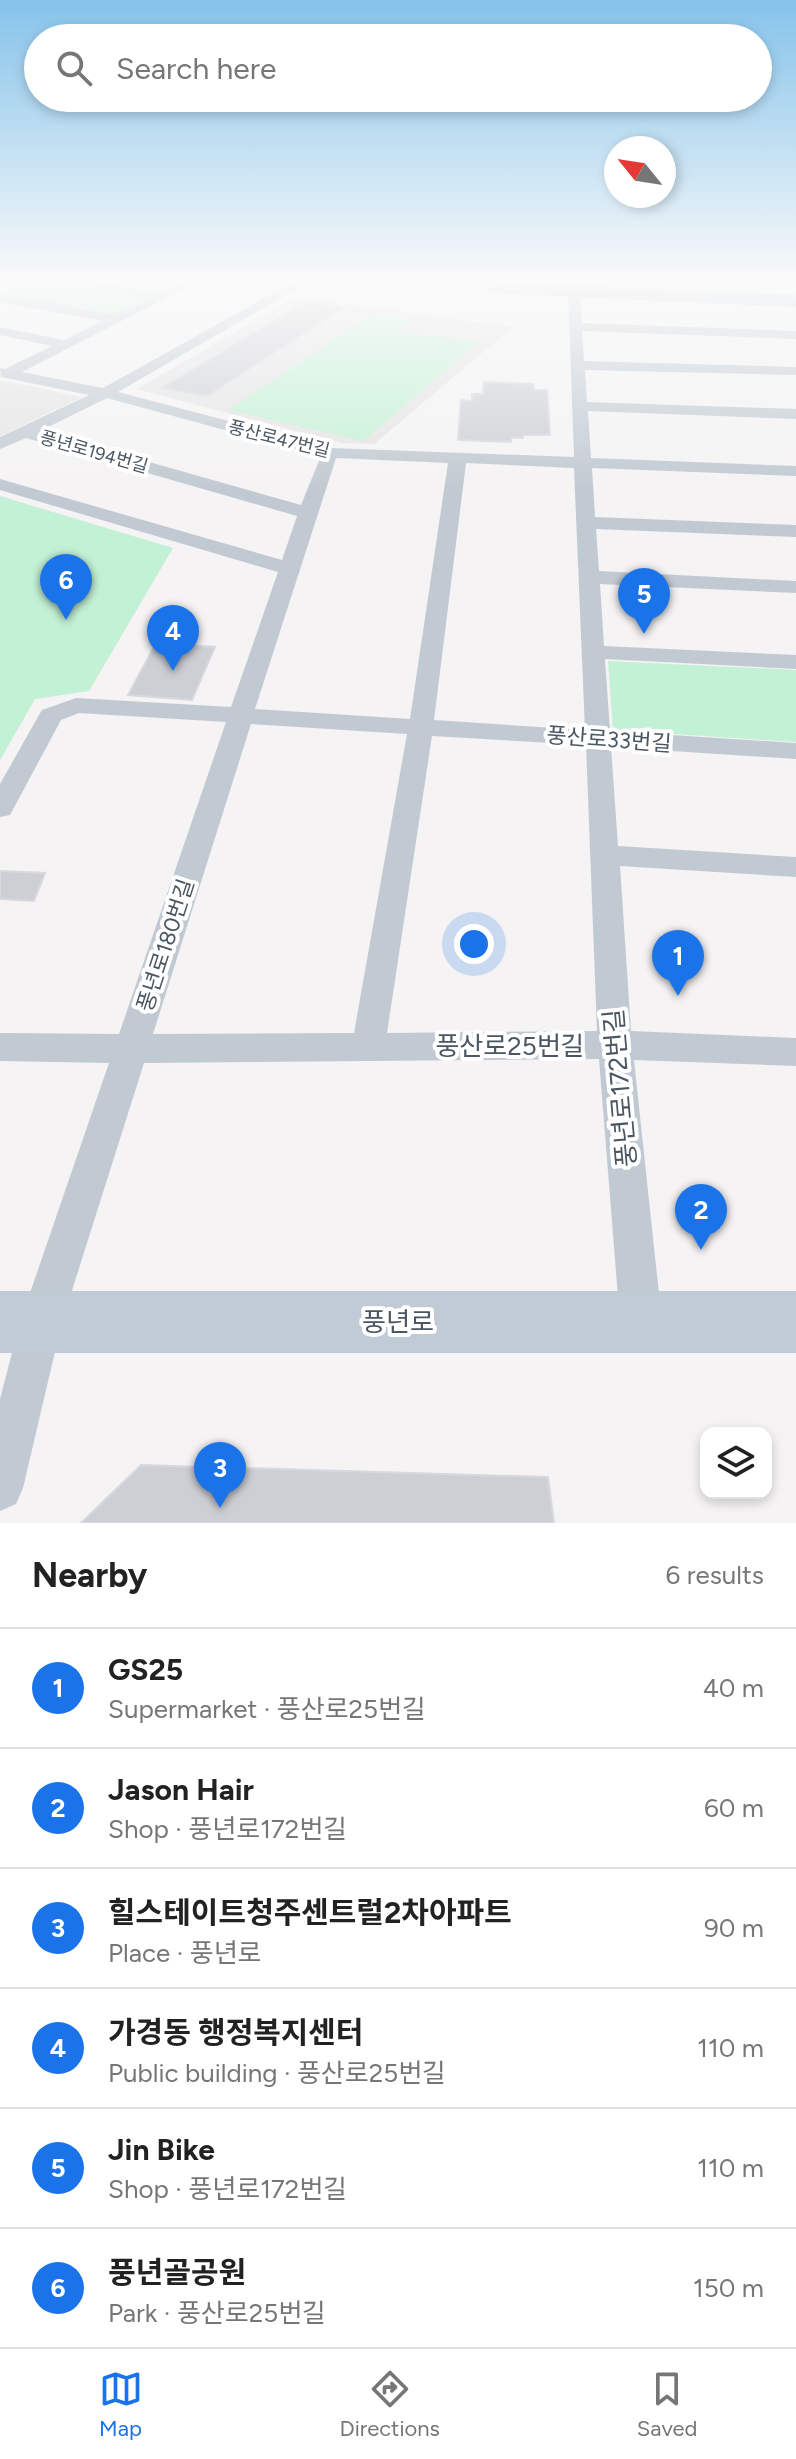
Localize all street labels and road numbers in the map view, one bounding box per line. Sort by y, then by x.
street label: 풍산로47번길 [226,416,332,462]
street label: 풍년로194번길 [37,426,151,478]
street label: 풍산로33번길 [546,722,672,757]
street label: 풍년로180번길 [131,875,200,1015]
street label: 풍년로172번길 [597,1007,643,1169]
street label: 풍산로25번길 [435,1030,585,1062]
street label: 풍년로 [362,1306,434,1338]

